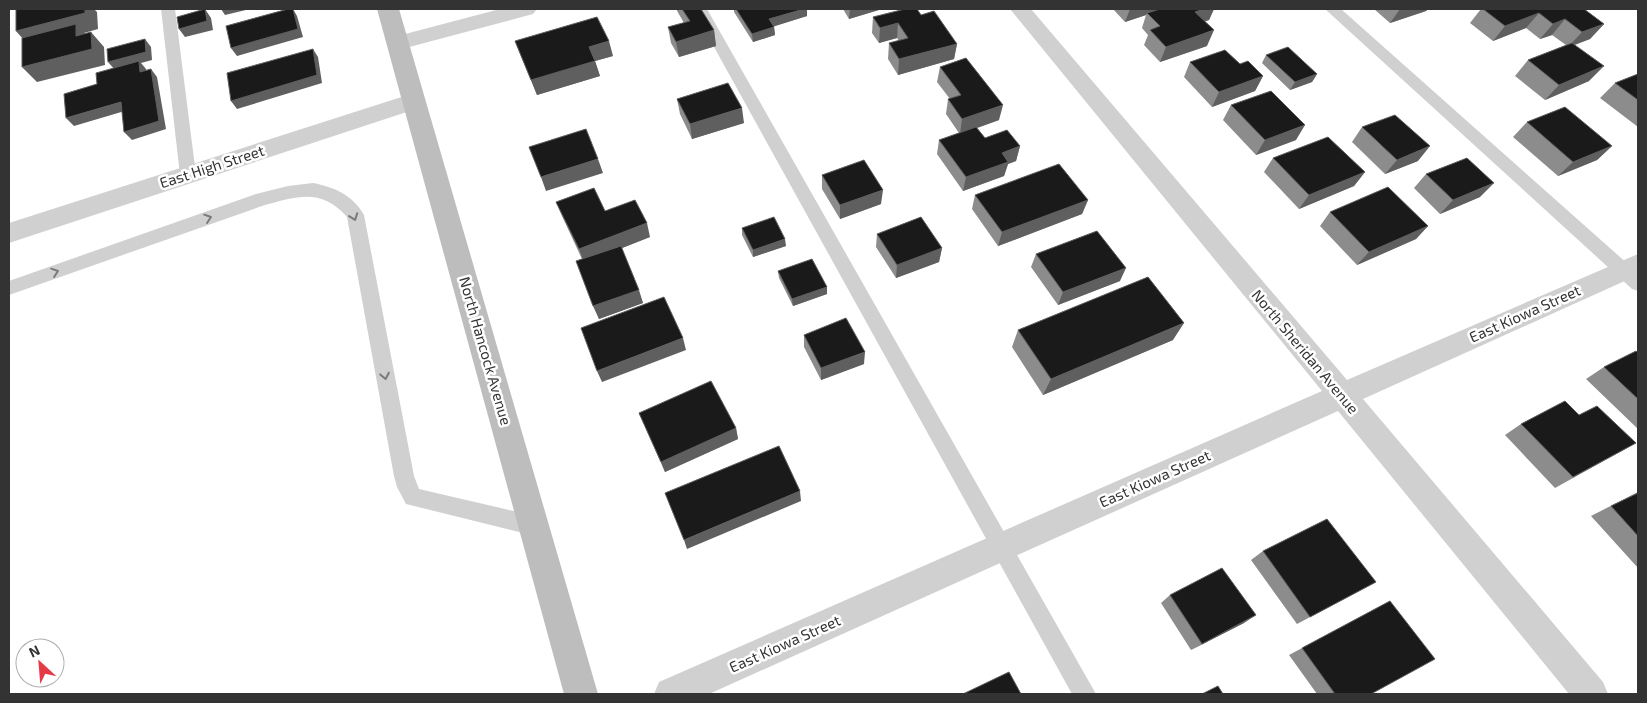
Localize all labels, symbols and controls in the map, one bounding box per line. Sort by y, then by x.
street label: East High Street [157,141,267,191]
one-way arrow [348,212,358,221]
one-way arrow [203,214,212,224]
one-way arrow [50,268,58,278]
street label: North Hancock Avenue [456,274,516,427]
street label: East Kiowa Street [1466,280,1583,346]
street label: North Sheridan Avenue [1249,286,1363,417]
one-way arrow [380,372,390,381]
street label: East Kiowa Street [1096,445,1213,511]
street label: East Kiowa Street [726,610,843,676]
north arrow [15,638,65,688]
text: N [26,641,42,661]

